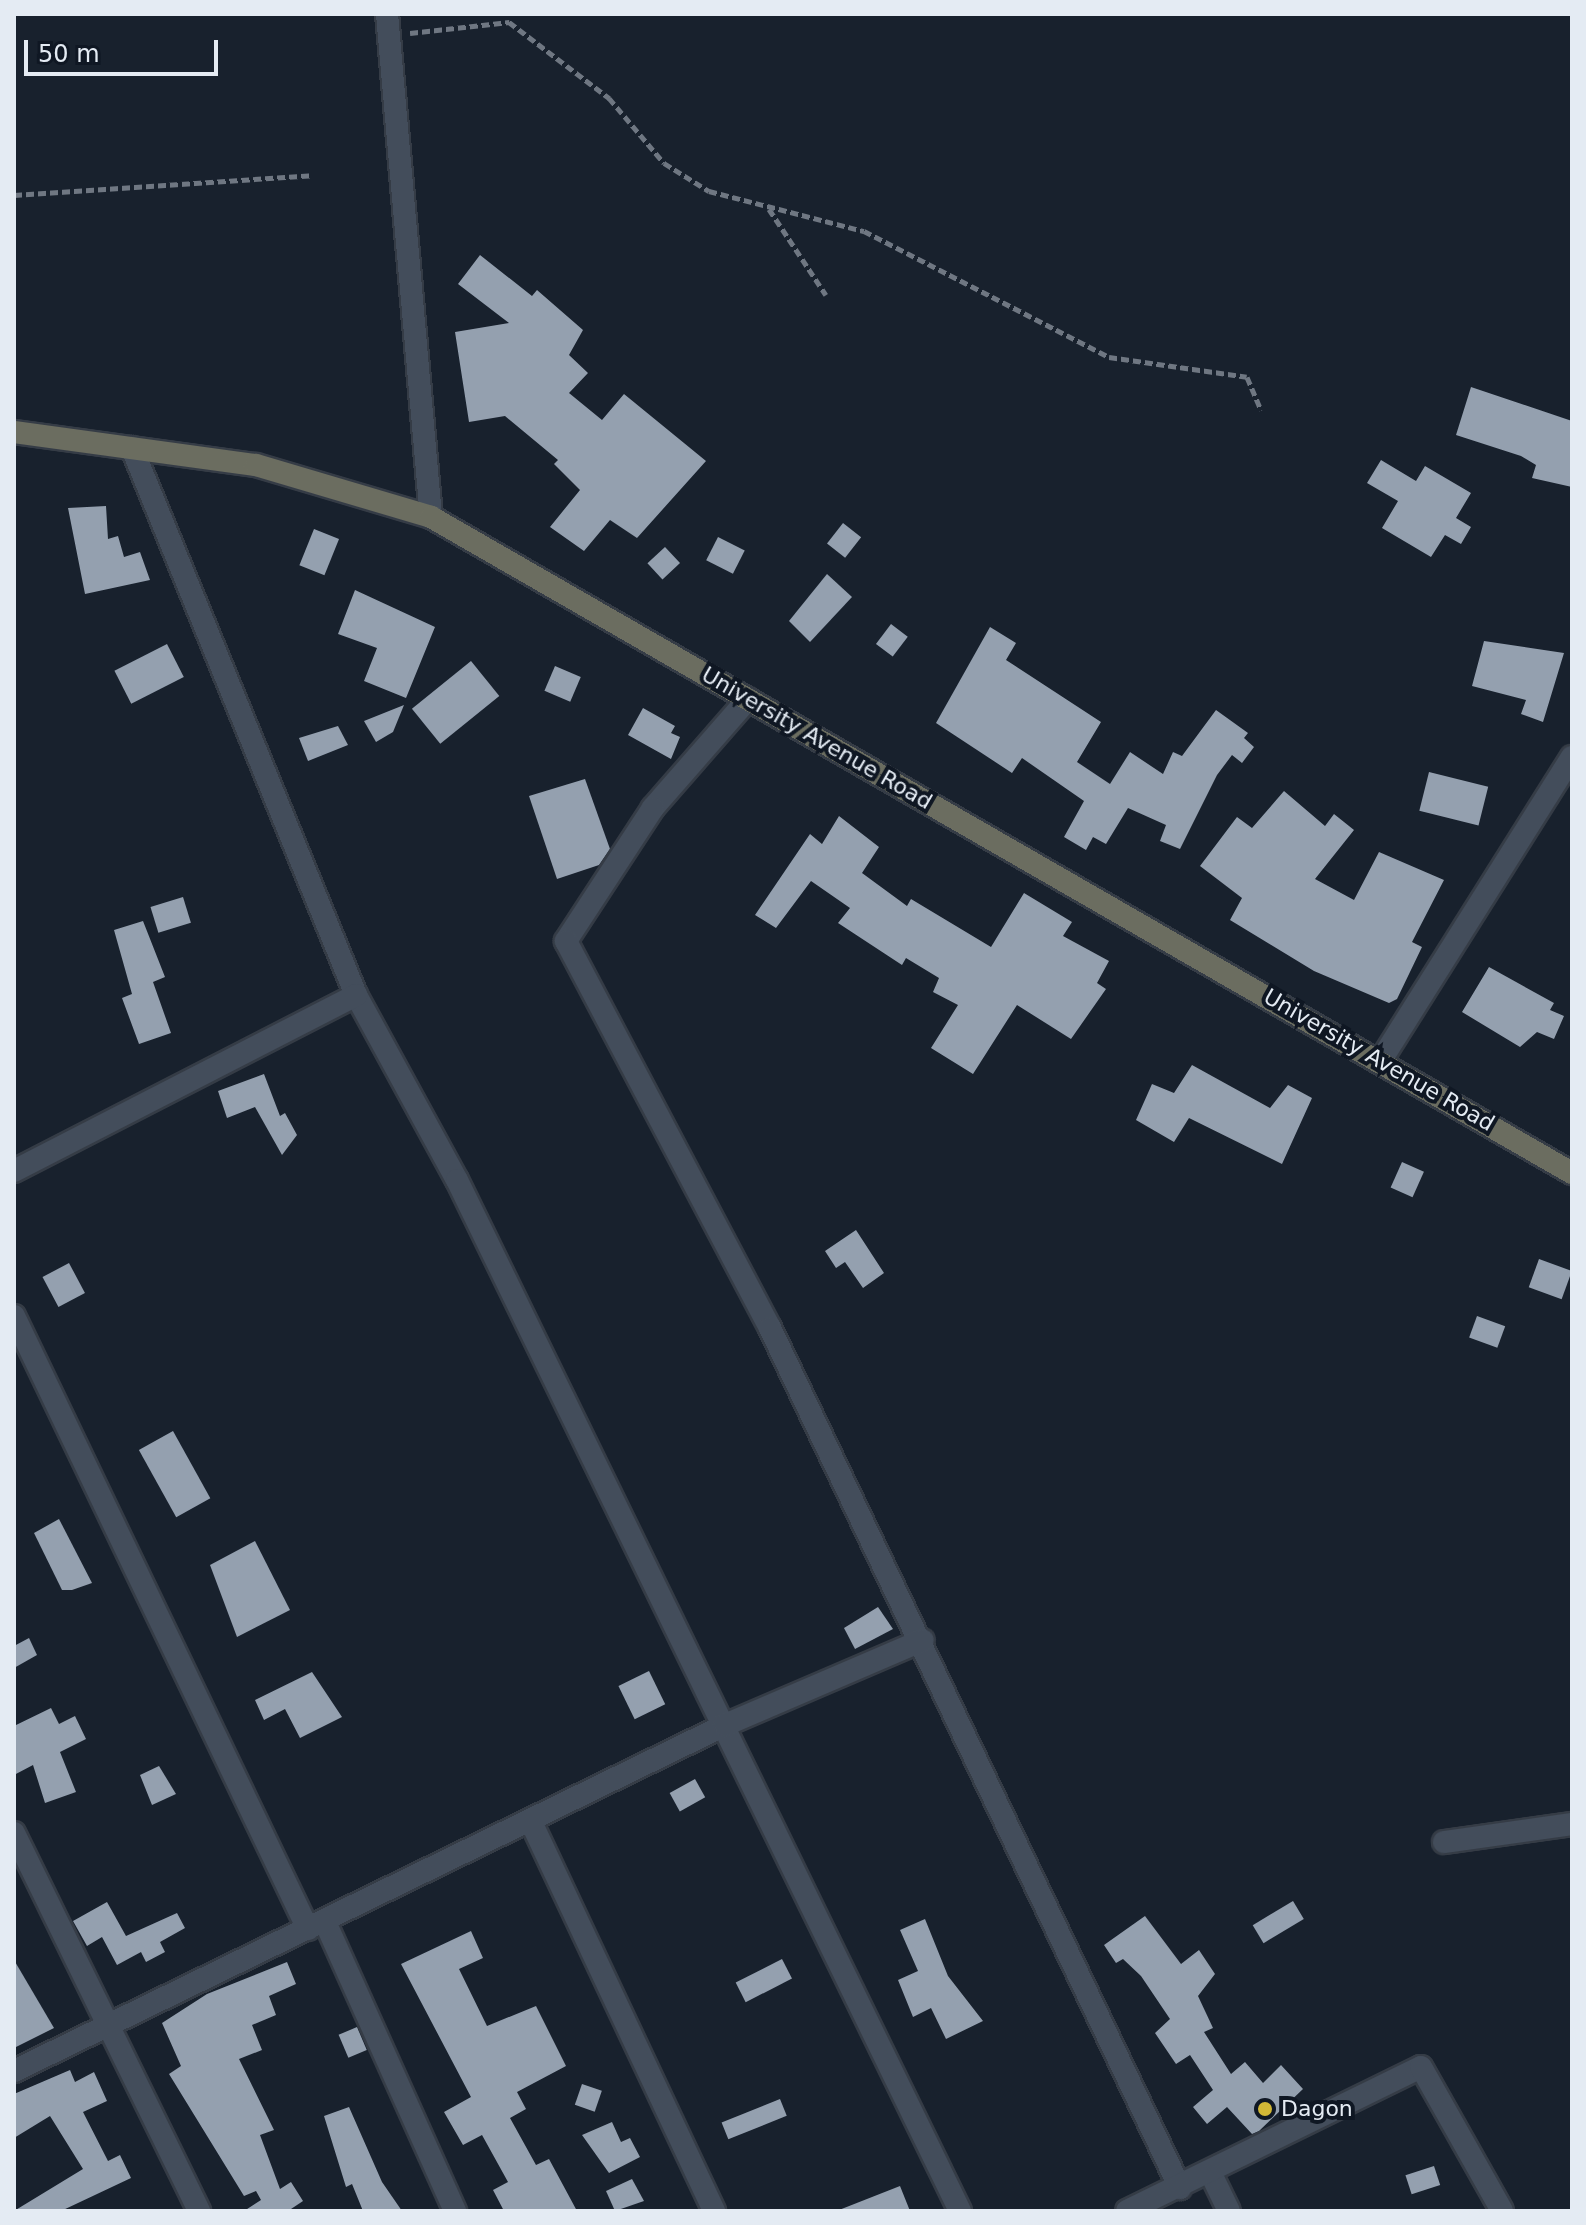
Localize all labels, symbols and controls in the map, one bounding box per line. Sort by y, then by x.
scale bar [28,24,222,74]
text: 50 m [38,40,100,68]
street label: University Avenue Road [697,661,937,815]
street label: University Avenue Road [1259,983,1499,1137]
place label: Dagon [1281,2096,1353,2122]
marker: Dagon [1256,2100,1274,2118]

